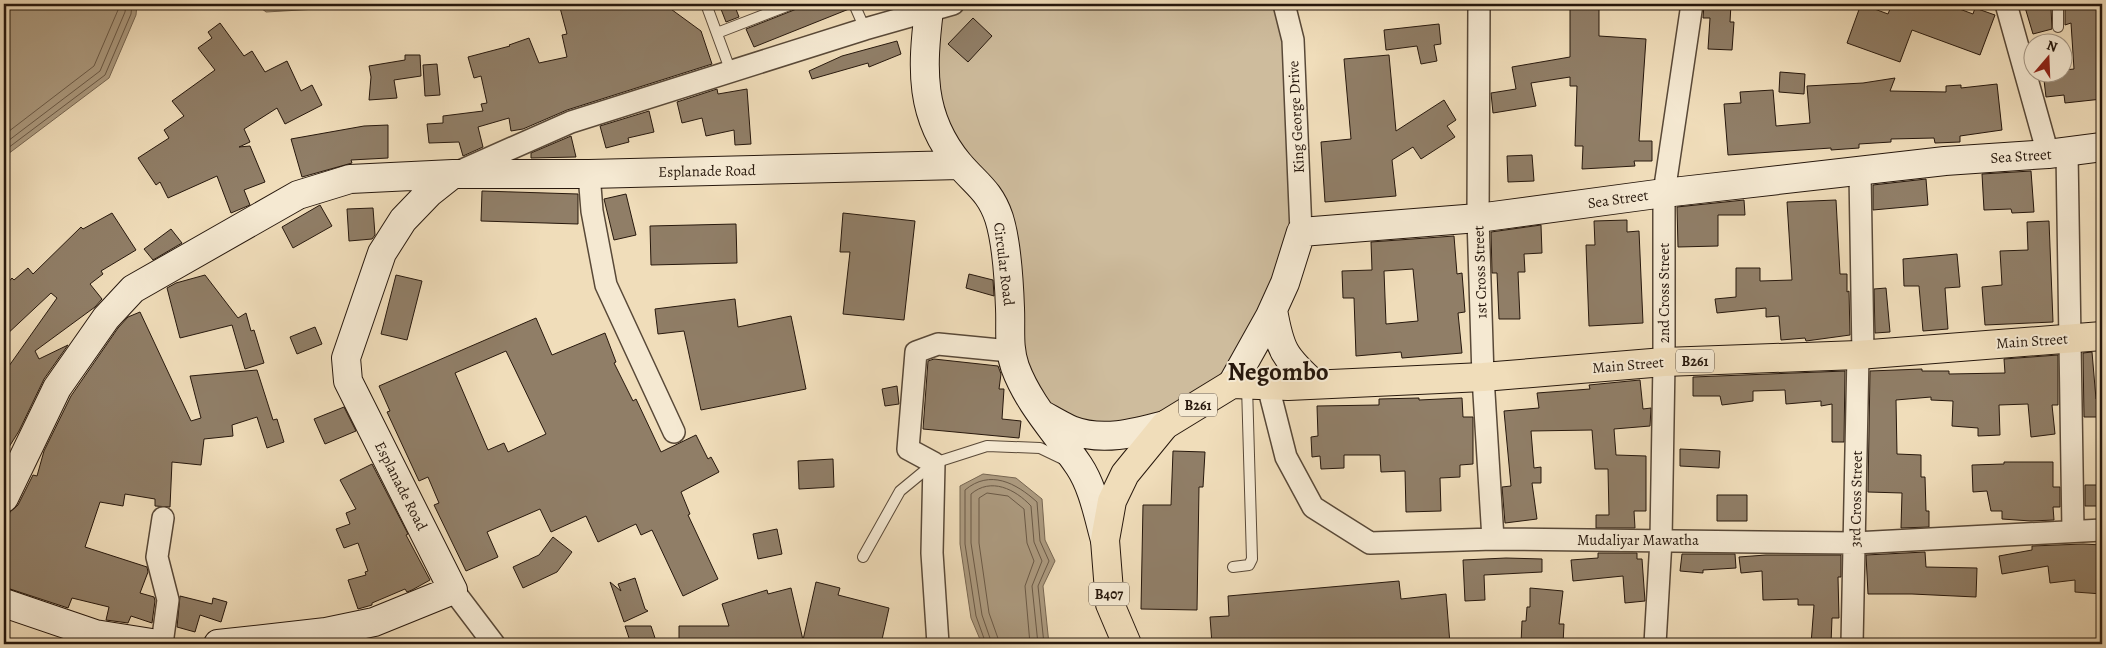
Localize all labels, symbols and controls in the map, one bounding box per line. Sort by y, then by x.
north arrow [2024,32,2074,82]
text: N [2044,36,2060,57]
street label: King George Drive [1283,60,1309,174]
street label: Sea Street [1990,144,2052,168]
street label: Esplanade Road [658,160,757,182]
street label: Sea Street [1586,185,1650,213]
street label: Circular Road [989,221,1019,308]
street label: 1st Cross Street [1468,225,1492,319]
street label: 2nd Cross Street [1654,243,1674,343]
street label: Main Street [1995,329,2069,353]
road number: B261 [1676,350,1714,372]
street label: Main Street [1591,352,1665,378]
district label: Negombo [1227,355,1329,389]
road number: B261 [1179,394,1217,416]
street label: Esplanade Road [370,438,433,535]
street label: 3rd Cross Street [1845,450,1867,548]
street label: Mudaliyar Mawatha [1577,530,1699,550]
road number: B407 [1089,582,1129,606]

